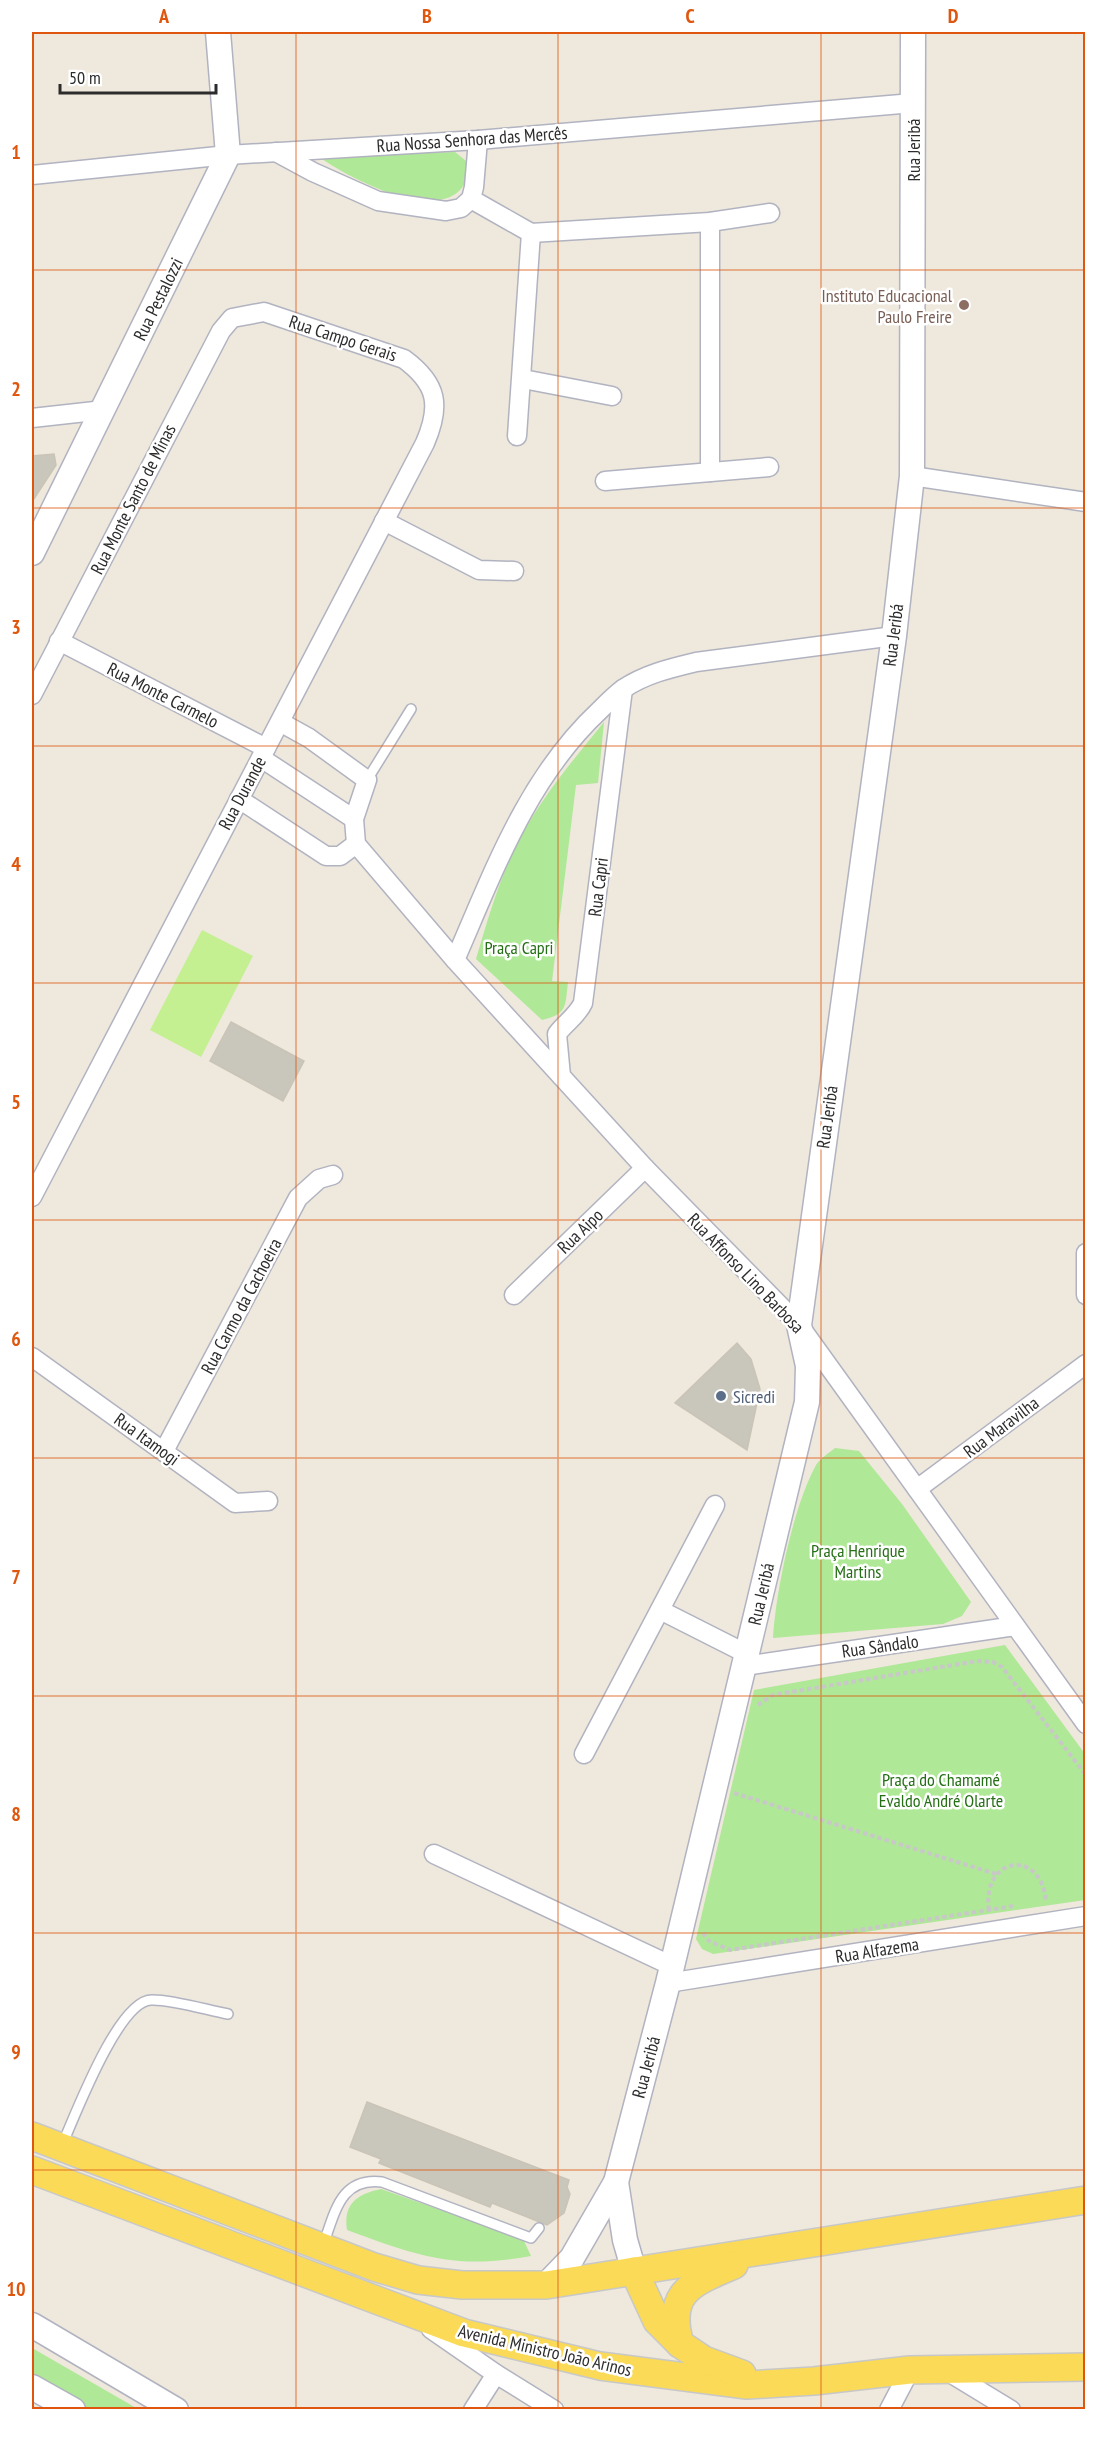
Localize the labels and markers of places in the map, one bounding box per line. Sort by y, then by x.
place label: Instituto Educacional Paulo Freire [821,284,953,328]
marker: Instituto Educacional Paulo Freire [957,298,971,312]
place label: Sicredi [733,1385,775,1408]
marker: Sicredi [714,1389,728,1403]

